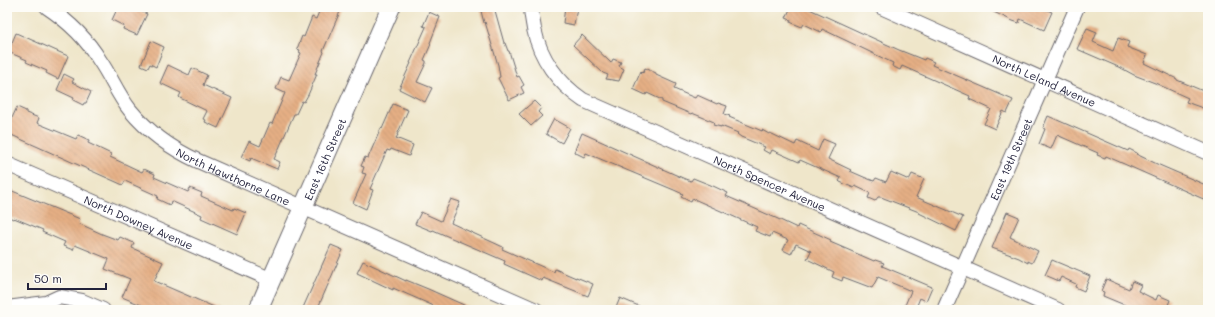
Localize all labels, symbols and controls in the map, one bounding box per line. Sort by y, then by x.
street label: North Leland Avenue [990,50,1099,110]
street label: East 16th Street [300,115,349,202]
street label: East 19th Street [986,115,1035,202]
street label: North Hawthorne Lane [174,144,293,208]
street label: North Spencer Avenue [712,151,829,214]
street label: North Downey Avenue [82,191,196,252]
scale bar [28,265,106,291]
text: 50 m [34,270,62,286]

